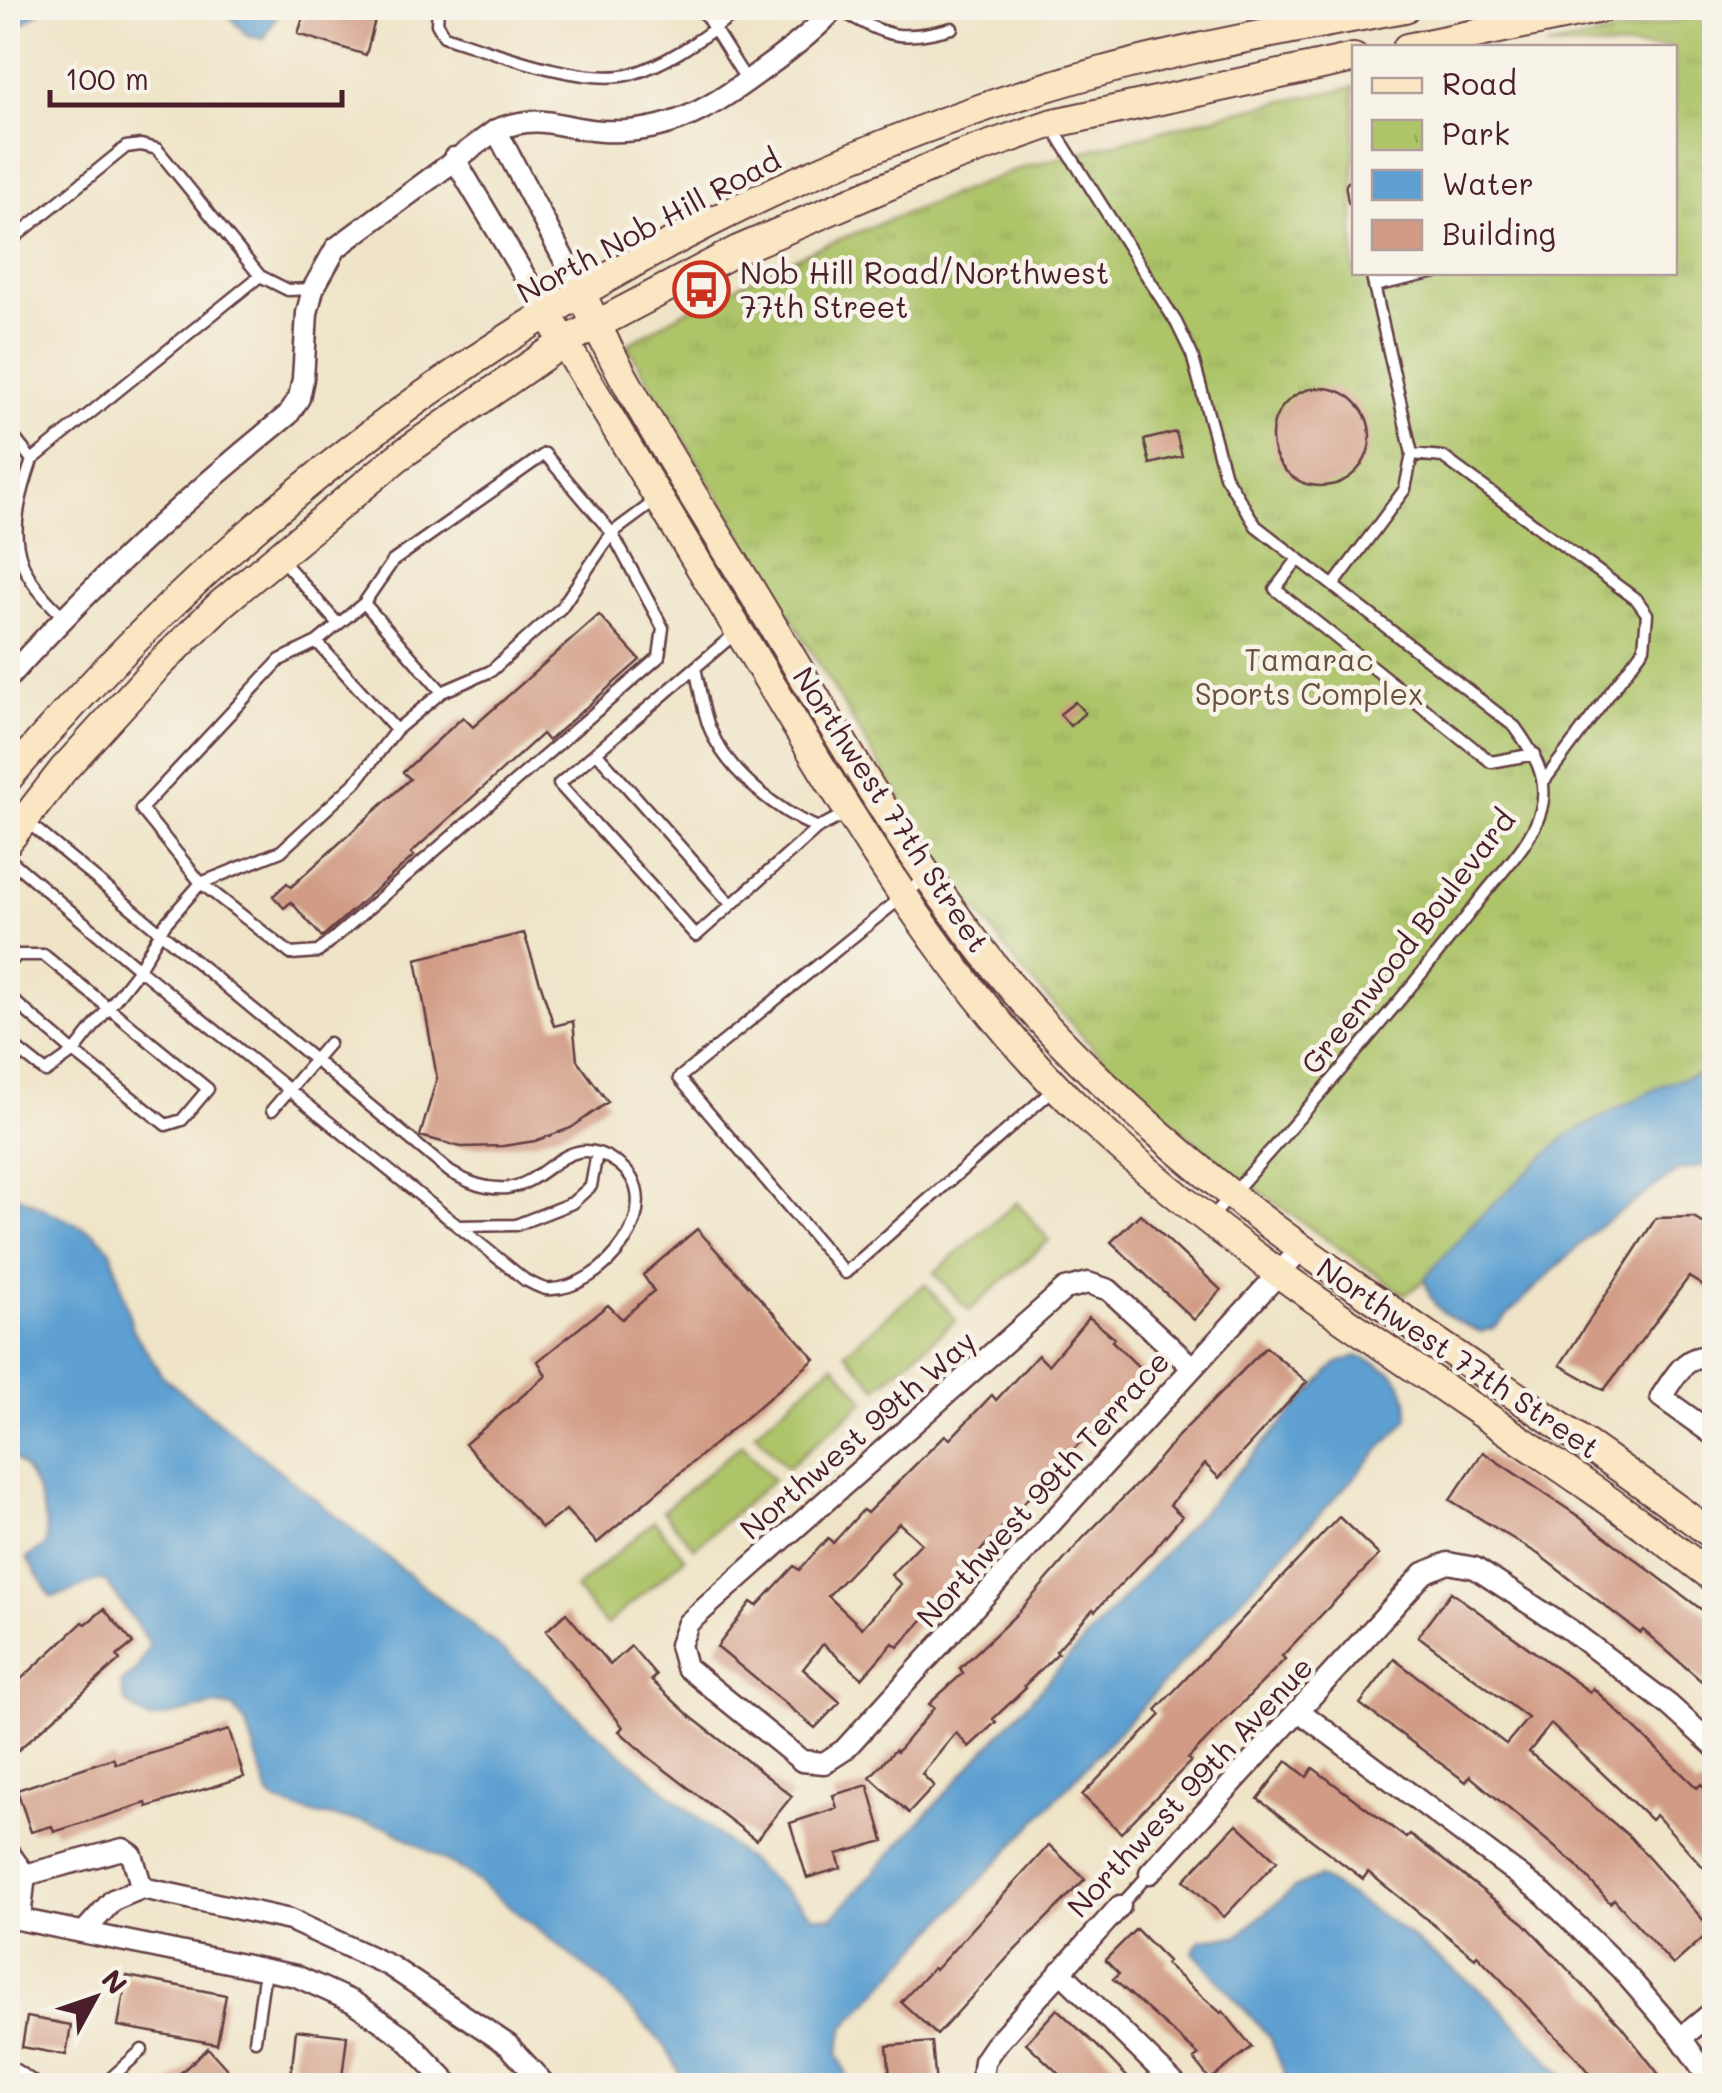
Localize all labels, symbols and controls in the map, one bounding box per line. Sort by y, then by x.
scale bar [50,45,342,107]
legend [1352,45,1677,275]
text: 100 m [65,58,149,98]
text: Road [1442,63,1517,103]
text: Park [1442,113,1510,153]
street label: North Nob Hill Road [509,138,787,312]
text: Water [1442,163,1534,203]
text: Building [1442,213,1556,253]
place label: Nob Hill Road/Northwest 77th Street [740,252,1109,326]
bus stop icon: Nob Hill Road/Northwest 77th Street [671,259,731,319]
park label: Tamarac Sports Complex [1195,639,1423,713]
street label: Northwest 77th Street [785,659,999,959]
street label: Greenwood Boulevard [1291,800,1523,1082]
street label: Northwest 77th Street [1310,1247,1608,1467]
street label: Northwest 99th Way [731,1320,983,1548]
street label: Northwest 99th Terrace [907,1341,1177,1635]
street label: Northwest 99th Avenue [1057,1647,1321,1925]
north arrow [45,1948,145,2048]
text: N [94,1962,136,2001]

